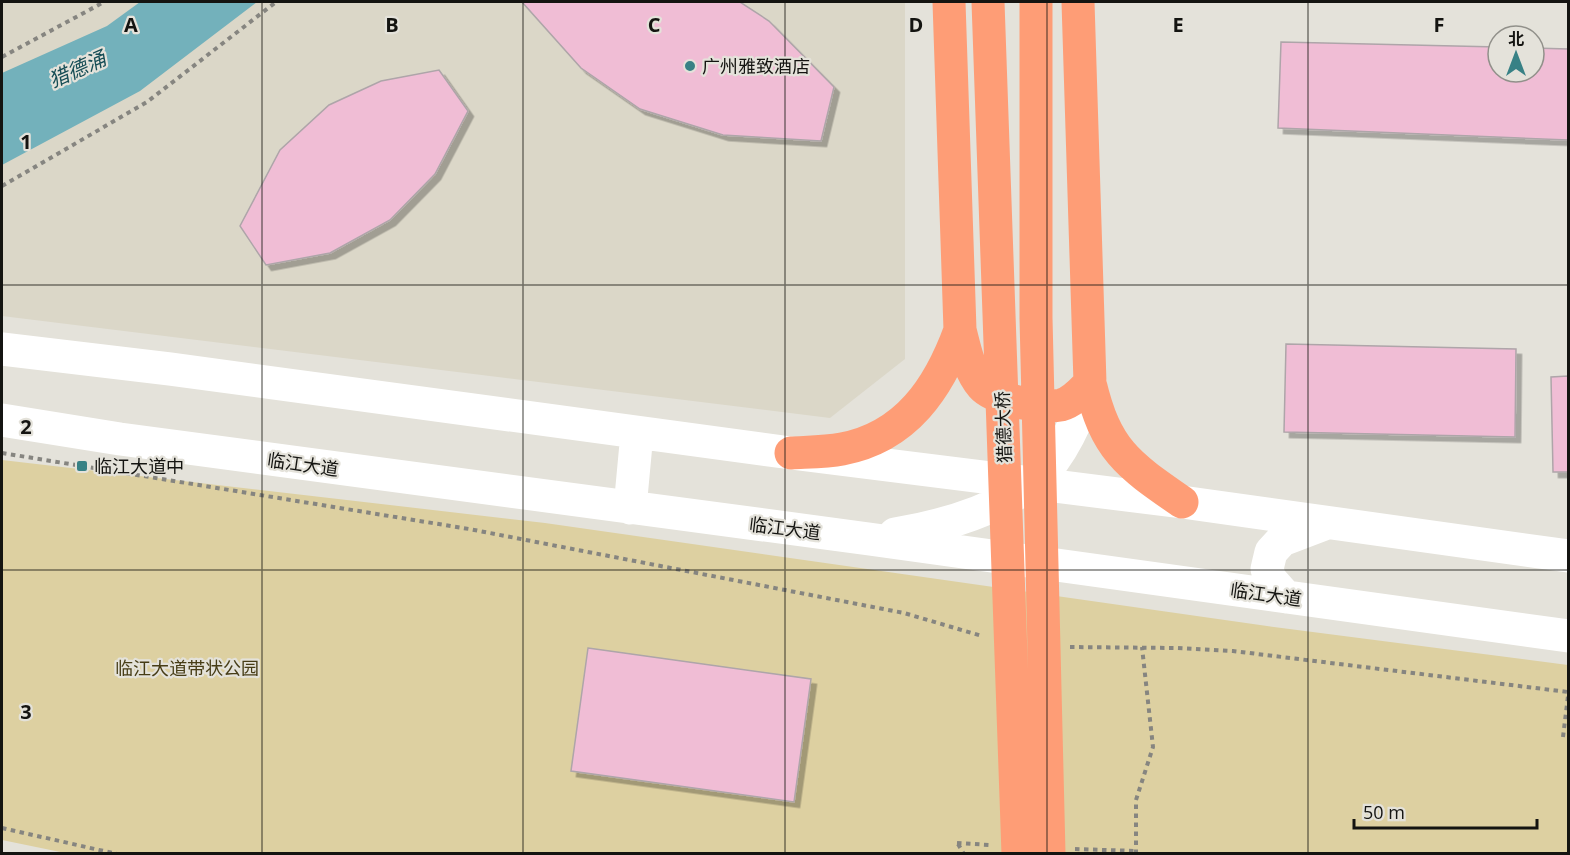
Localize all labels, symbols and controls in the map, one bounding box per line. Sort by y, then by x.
text: A [124,11,138,38]
text: B [385,11,399,38]
text: C [648,11,661,38]
text: D [909,11,923,38]
text: E [1172,11,1184,38]
text: F [1434,11,1444,38]
north arrow [1486,24,1546,84]
text: 北 [1508,28,1524,50]
water label: 猎德涌 [44,44,112,94]
place label: 广州雅致酒店 [702,54,810,78]
marker: 广州雅致酒店 [683,59,697,73]
text: 1 [20,128,32,155]
street label: 猎德大桥 [990,391,1016,463]
text: 2 [20,413,32,440]
street label: 临江大道 [266,447,340,481]
place label: 临江大道中 [94,454,184,478]
marker: 临江大道中 [75,459,89,473]
street label: 临江大道 [748,512,822,544]
street label: 临江大道 [1229,577,1303,611]
park label: 临江大道带状公园 [115,656,259,680]
text: 3 [20,698,32,725]
scale bar [1354,792,1537,830]
text: 50 m [1363,800,1405,824]

